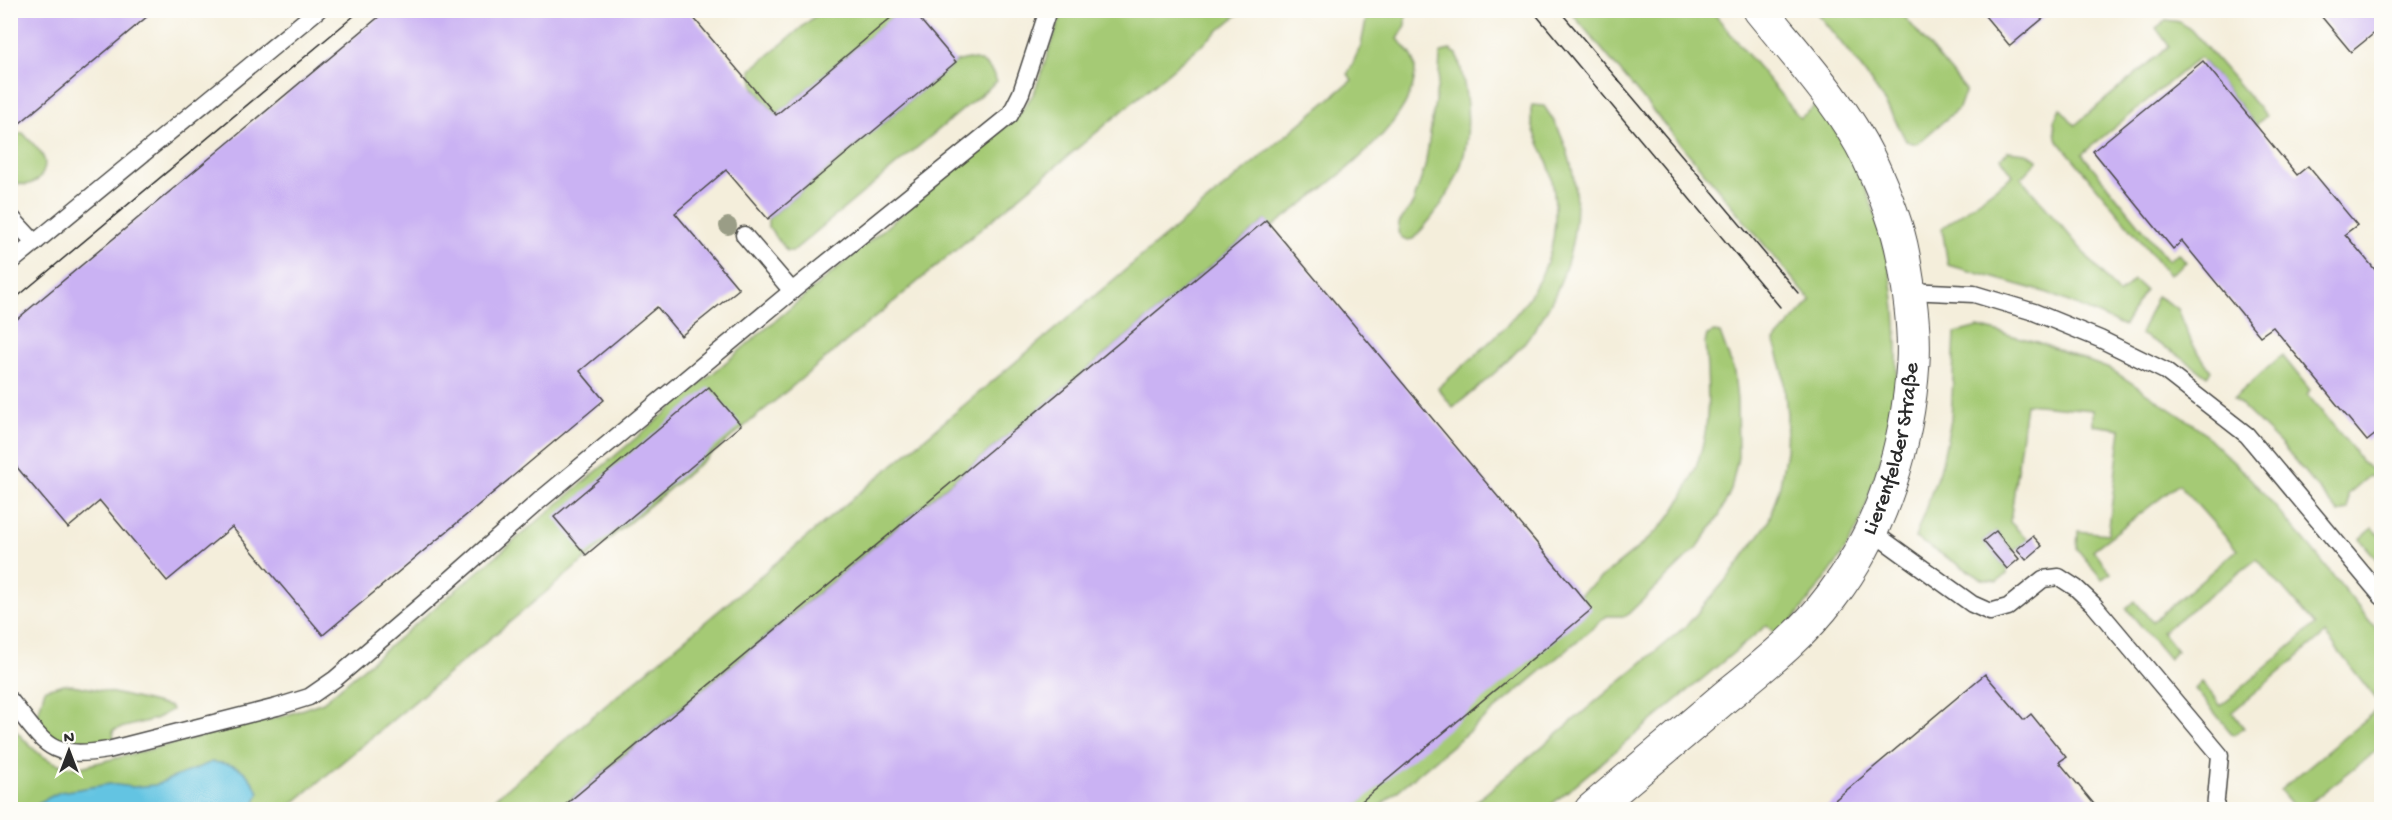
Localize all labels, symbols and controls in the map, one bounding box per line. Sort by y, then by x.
street label: Lierenfelder Straße [1858,361,1926,540]
north arrow [39,721,99,781]
text: N [64,730,75,749]

